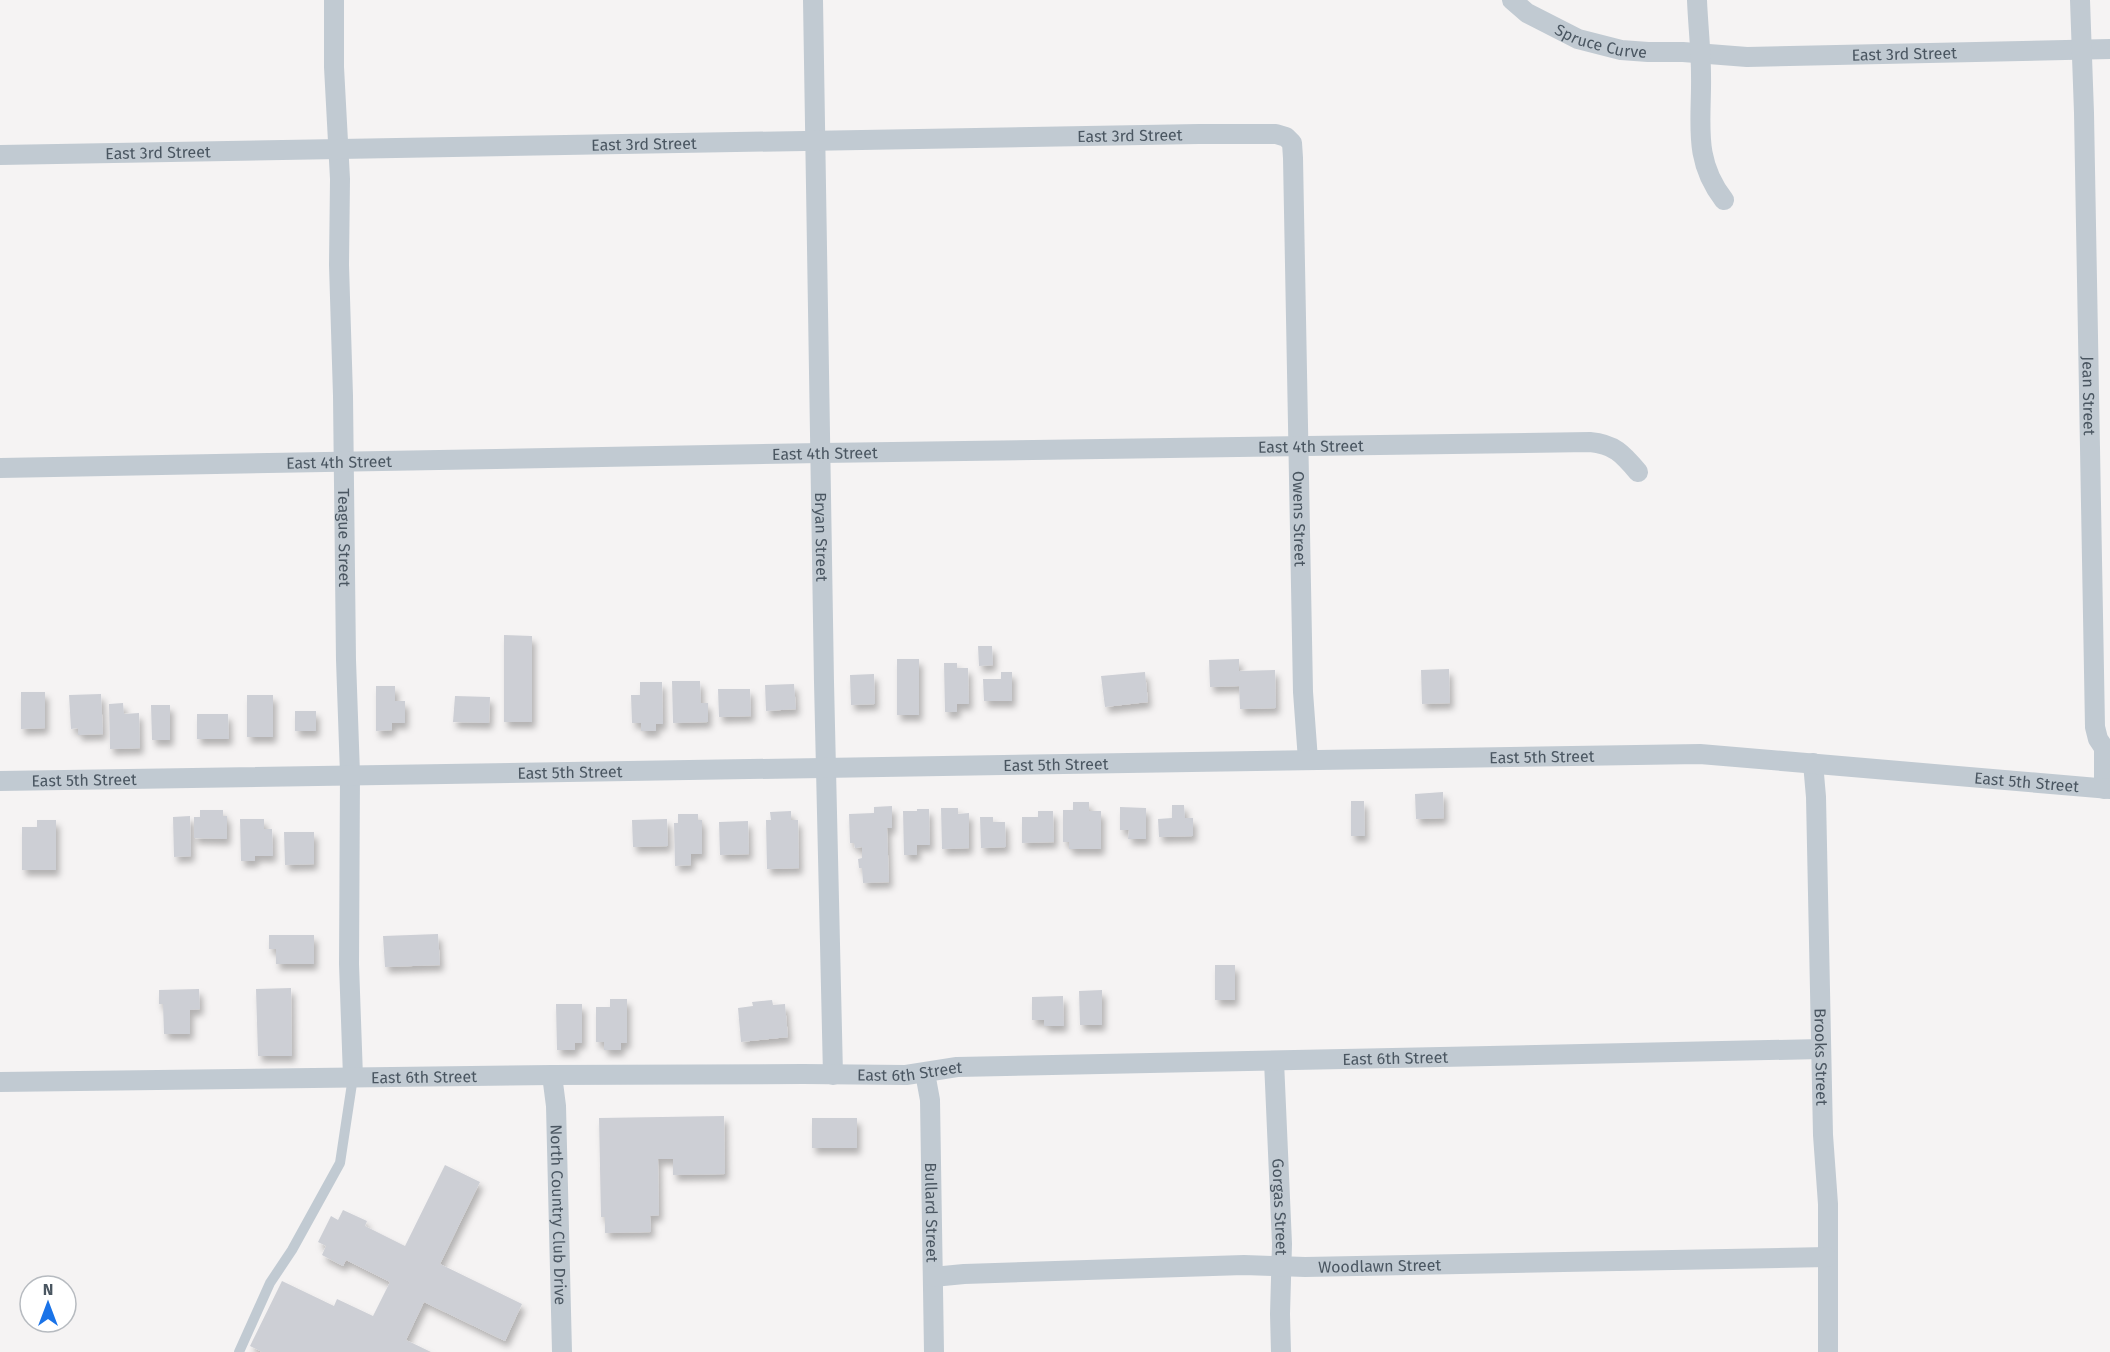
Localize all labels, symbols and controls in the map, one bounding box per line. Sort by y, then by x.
street label: Spruce Curve [1552,20,1648,62]
street label: East 3rd Street [1851,43,1957,65]
street label: East 3rd Street [1077,125,1183,146]
street label: East 3rd Street [591,134,697,155]
street label: East 3rd Street [105,142,211,163]
street label: Jean Street [2078,356,2099,436]
street label: East 4th Street [1258,436,1364,457]
street label: East 4th Street [772,443,878,464]
street label: East 4th Street [286,452,392,473]
street label: Owens Street [1289,471,1310,567]
street label: Teague Street [334,488,354,587]
street label: Bryan Street [811,492,831,582]
street label: East 5th Street [1489,747,1595,767]
street label: East 5th Street [1003,754,1109,775]
street label: East 5th Street [517,762,623,783]
street label: East 5th Street [1973,768,2080,796]
street label: East 5th Street [31,770,137,791]
street label: Brooks Street [1810,1008,1831,1106]
street label: East 6th Street [1342,1048,1449,1069]
street label: East 6th Street [857,1058,963,1085]
street label: East 6th Street [371,1067,477,1087]
street label: North Country Club Drive [546,1124,570,1305]
street label: Gorgas Street [1268,1158,1291,1256]
street label: Bullard Street [921,1162,942,1263]
street label: Woodlawn Street [1318,1255,1442,1277]
north arrow [18,1274,78,1334]
text: N [43,1280,53,1299]

